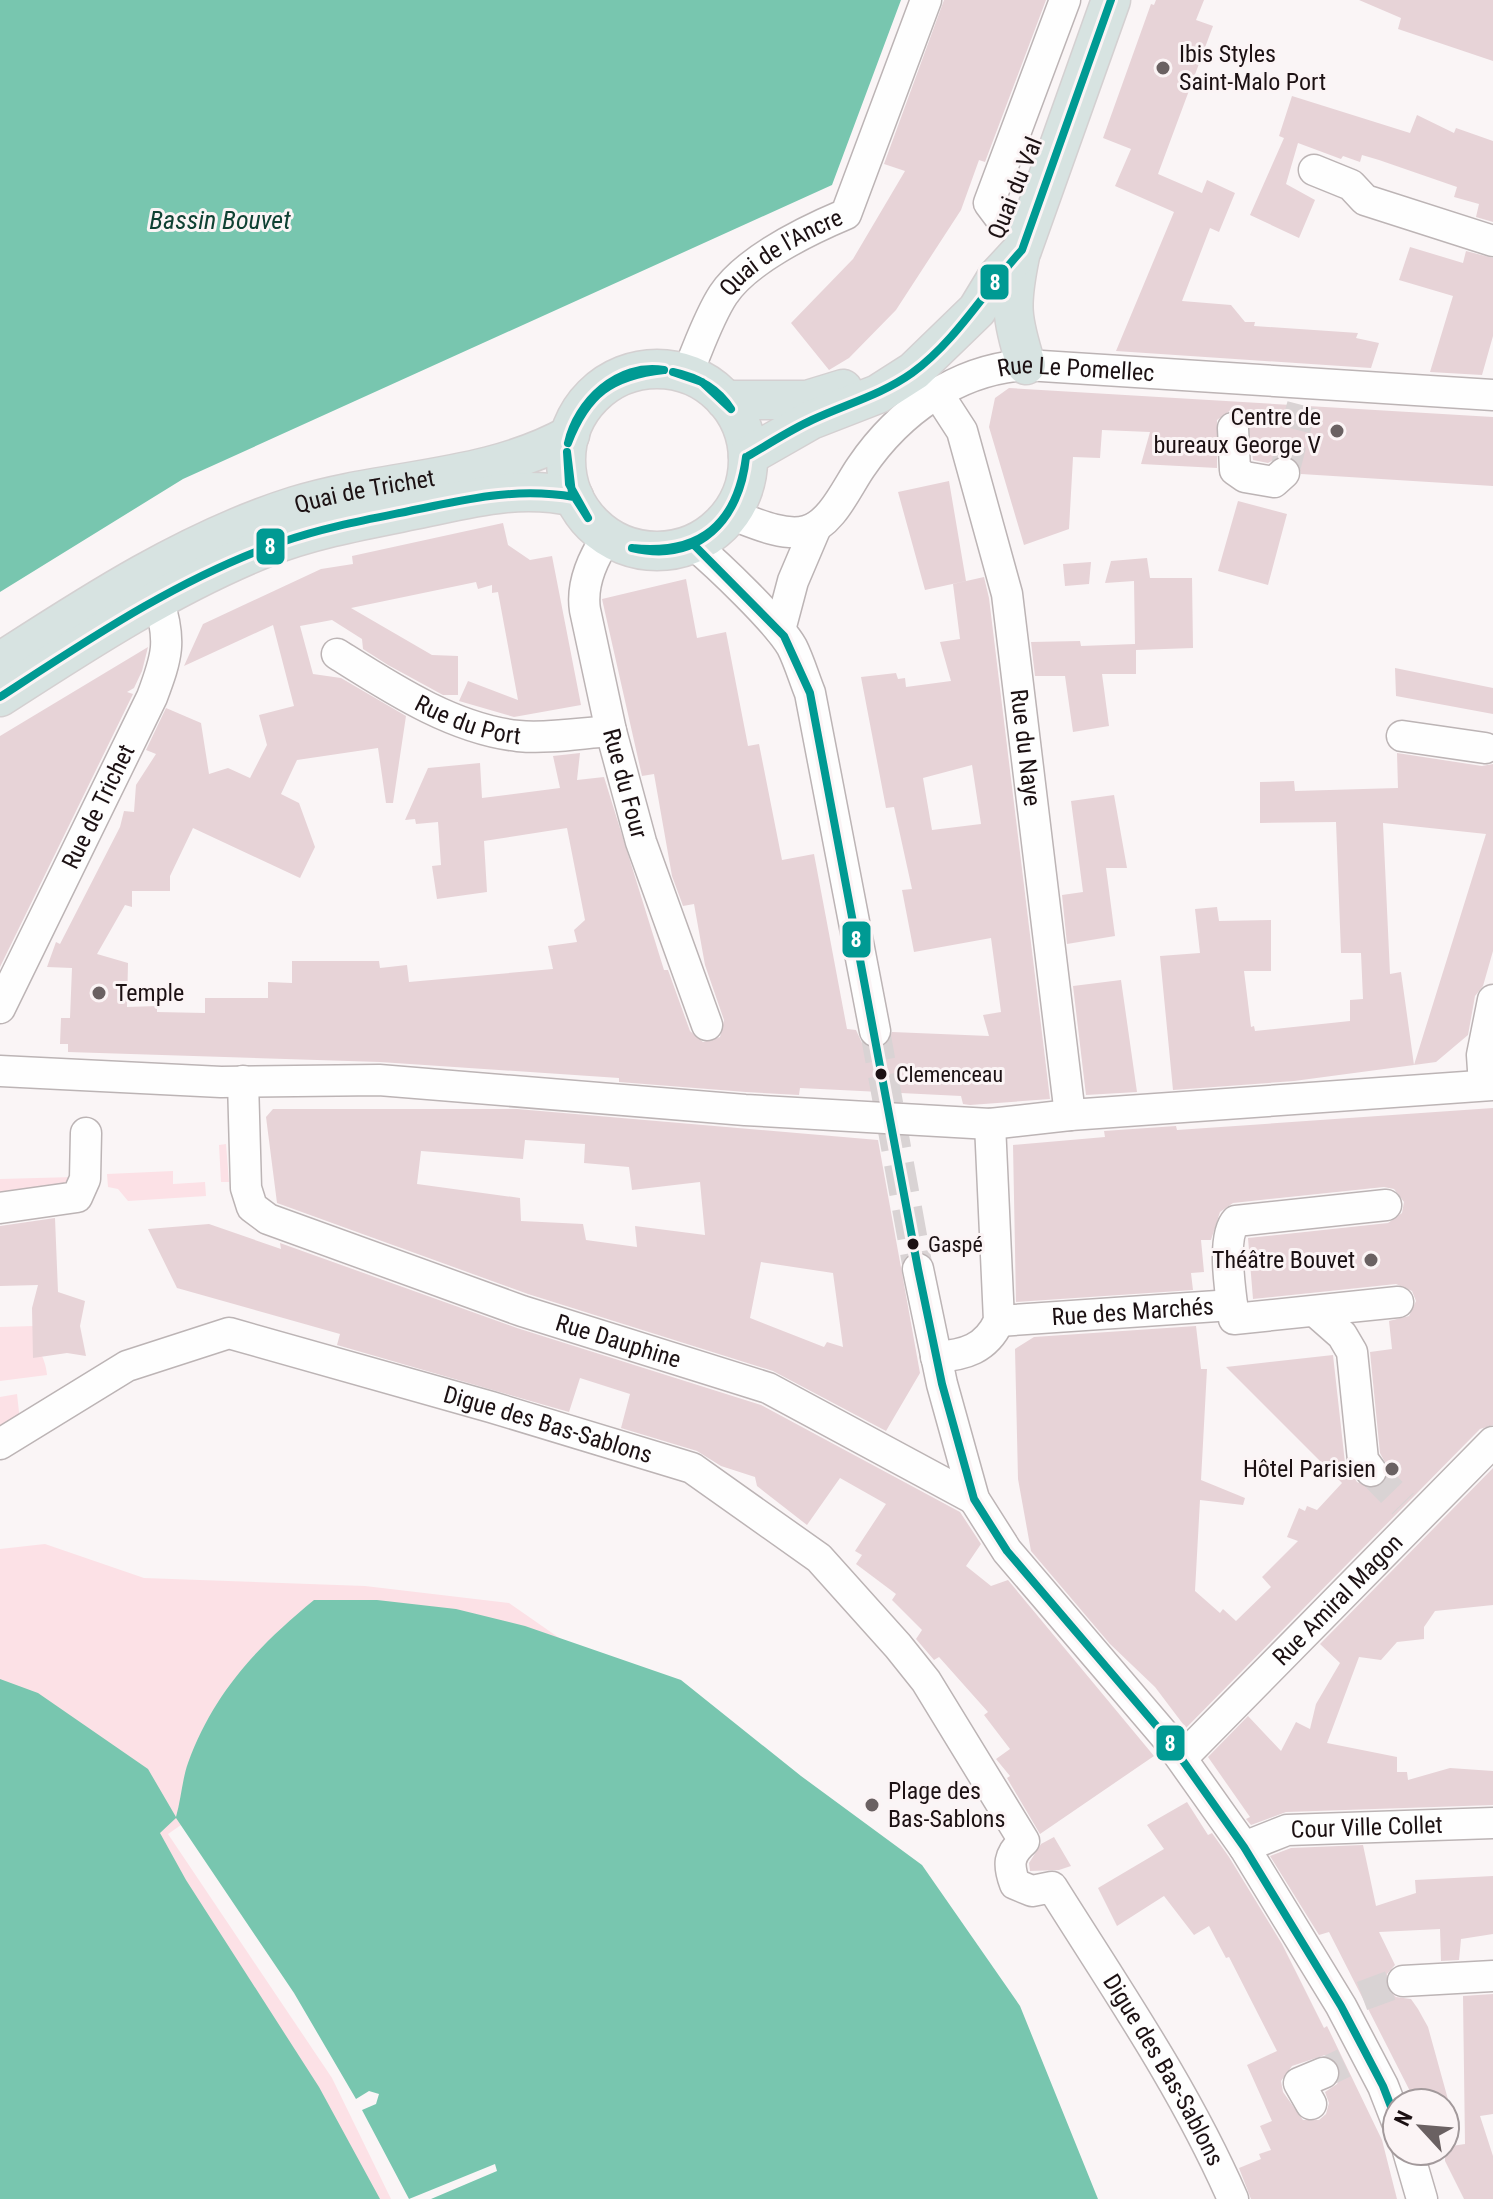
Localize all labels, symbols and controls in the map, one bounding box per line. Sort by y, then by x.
place label: Ibis Styles Saint-Malo Port [1179,40,1326,96]
marker: Ibis Styles Saint-Malo Port [1154,59,1172,77]
street label: Quai du Val [982,133,1048,243]
street label: Quai de l'Ancre [714,203,847,302]
water label: Bassin Bouvet [149,205,291,235]
line badge: 8 [979,263,1010,301]
text: 8 [989,270,1001,295]
street label: Rue Le Pomellec [995,351,1155,387]
place label: Centre de bureaux George V [1153,403,1321,459]
marker: Centre de bureaux George V [1328,422,1346,440]
street label: Quai de Trichet [291,464,437,519]
line badge: 8 [255,527,286,566]
text: 8 [264,534,276,559]
street label: Rue du Naye [1005,688,1047,808]
street label: Rue du Port [410,689,522,750]
street label: Rue du Four [597,725,653,841]
street label: Rue de Trichet [56,740,141,873]
line badge: 8 [841,920,872,959]
text: 8 [850,927,862,952]
place label: Temple [115,979,184,1007]
marker: Temple [90,984,108,1002]
place label: Clemenceau [896,1062,1003,1087]
marker: Clemenceau [873,1066,889,1082]
place label: Gaspé [928,1232,983,1257]
marker: Gaspé [905,1236,921,1252]
place label: Théâtre Bouvet [1212,1246,1355,1274]
marker: Théâtre Bouvet [1362,1251,1380,1269]
street label: Rue des Marchés [1051,1292,1215,1331]
street label: Rue Dauphine [552,1308,684,1374]
street label: Digue des Bas-Sablons [440,1380,656,1469]
place label: Hôtel Parisien [1243,1455,1376,1483]
marker: Hôtel Parisien [1383,1460,1401,1478]
street label: Rue Amiral Magon [1267,1528,1408,1671]
line badge: 8 [1155,1724,1186,1762]
text: 8 [1164,1731,1176,1756]
place label: Plage des Bas-Sablons [888,1777,1005,1833]
marker: Plage des Bas-Sablons [863,1796,881,1814]
street label: Cour Ville Collet [1290,1811,1443,1844]
street label: Digue des Bas-Sablons [1097,1969,1229,2170]
north arrow [1381,2087,1461,2167]
text: N [1389,2107,1418,2130]

